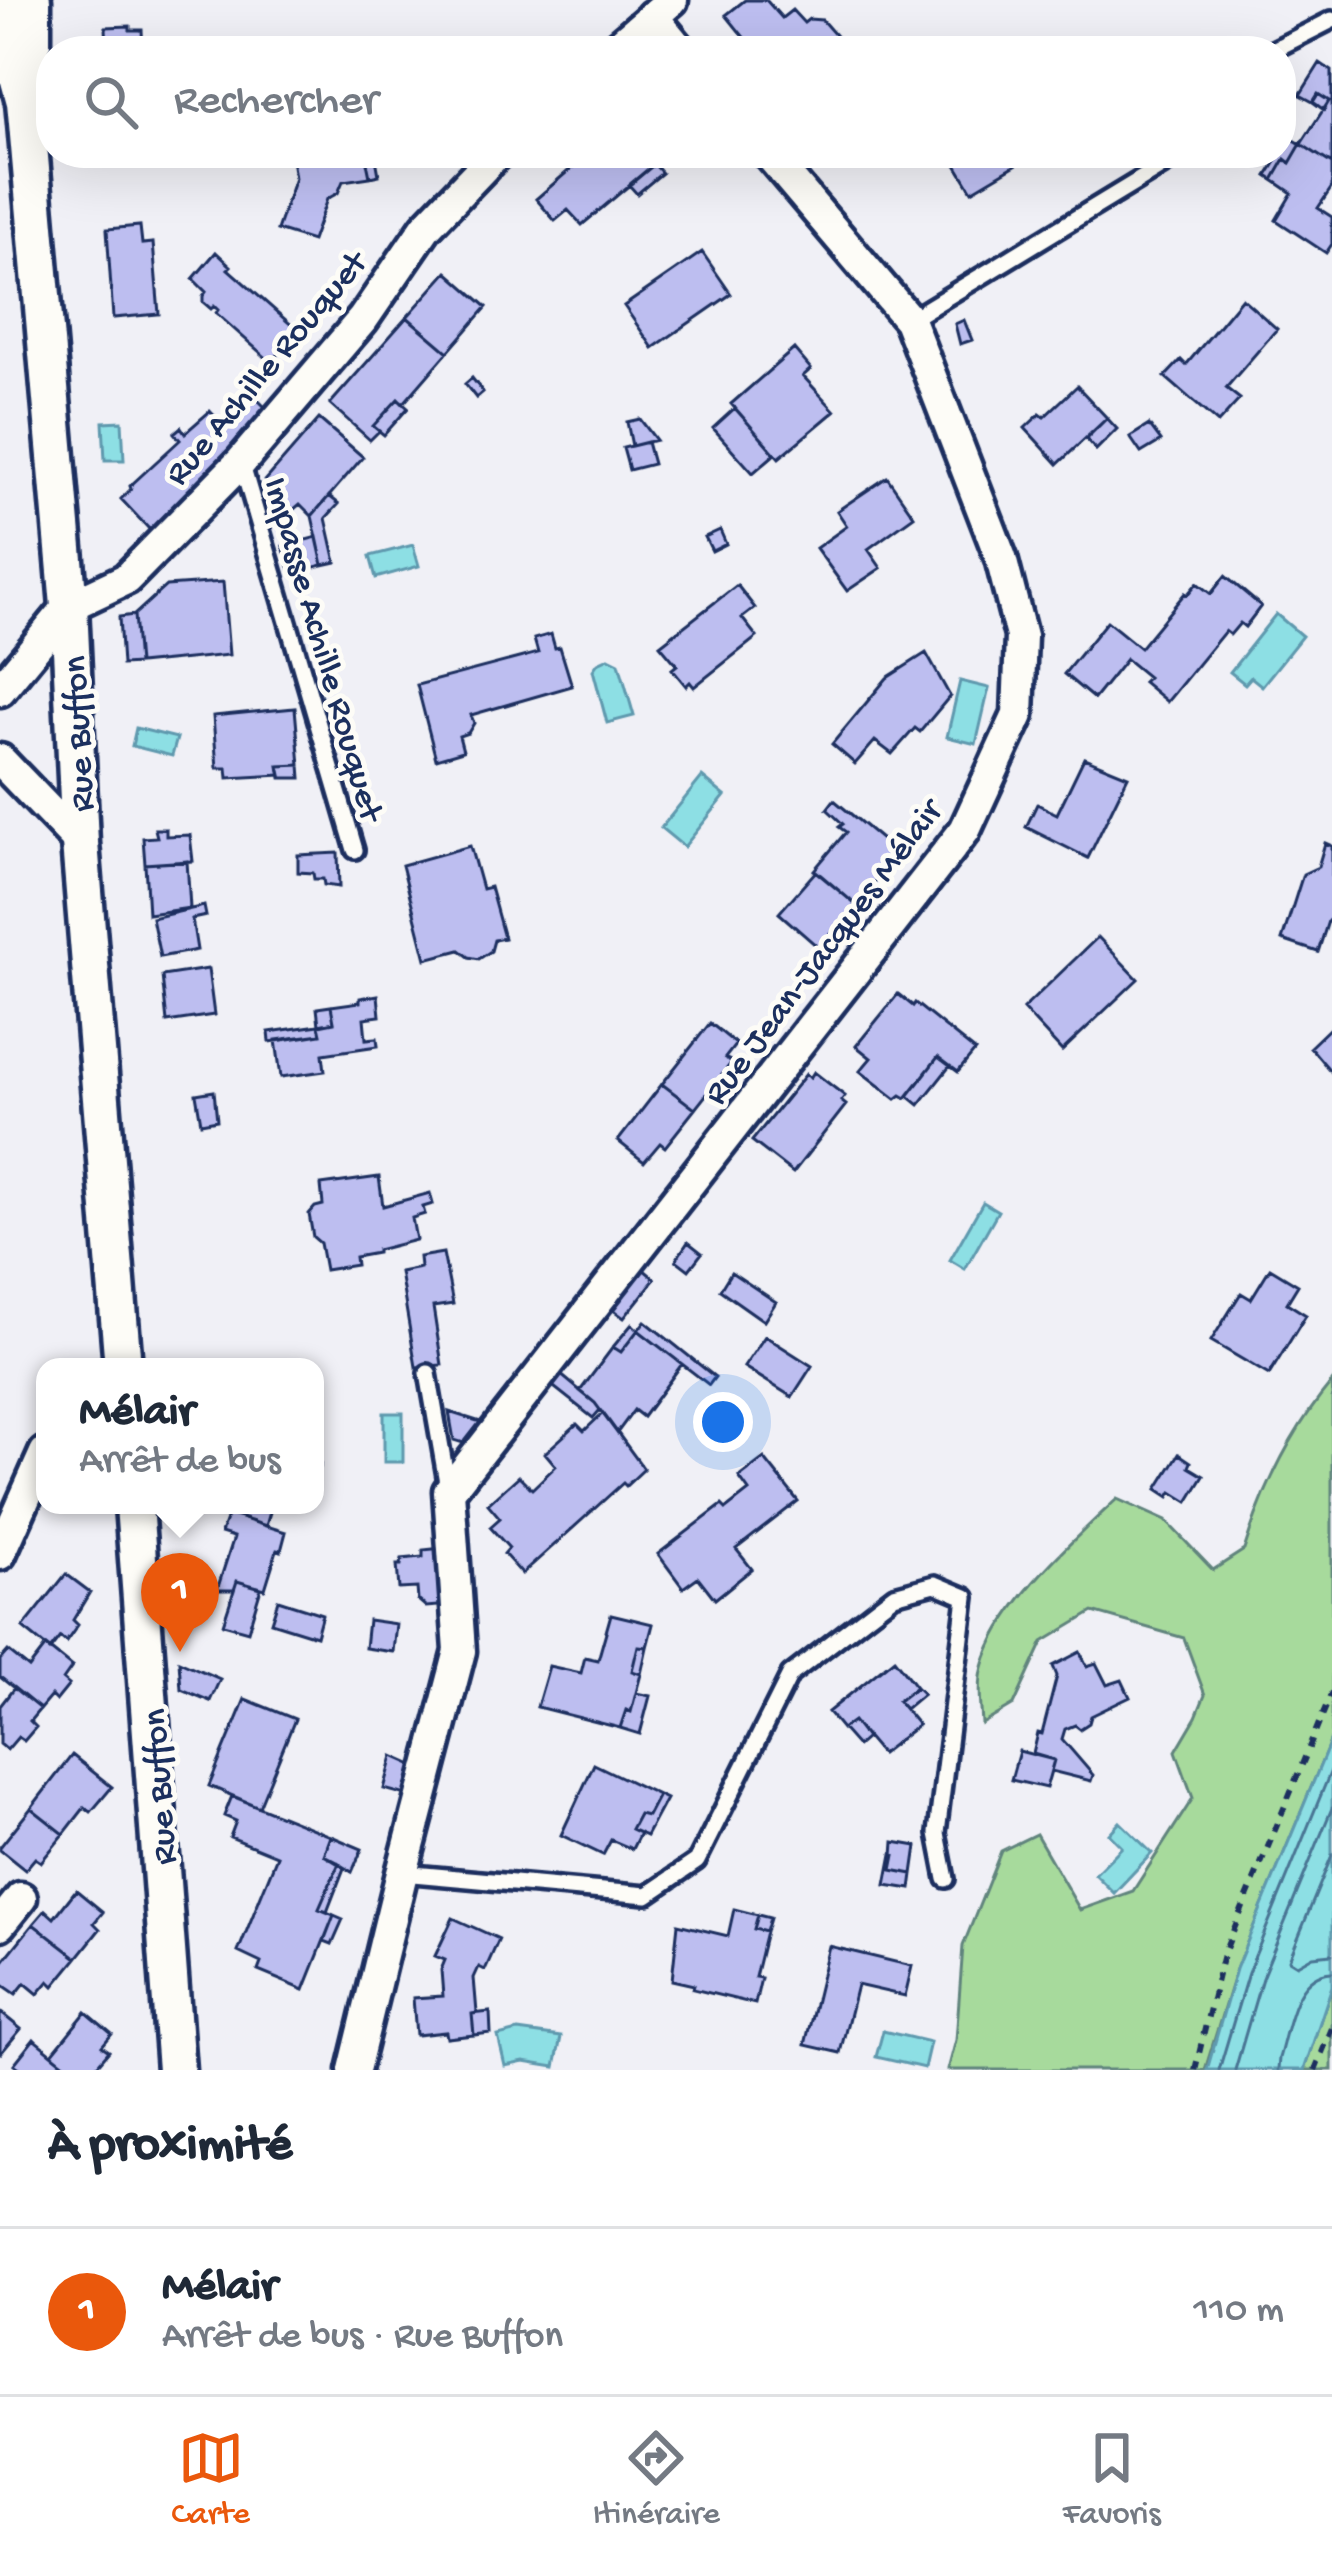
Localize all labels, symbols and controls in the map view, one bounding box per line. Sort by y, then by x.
search box [36,36,1296,168]
icon: search [78,69,144,135]
text: Rechercher [174,76,378,129]
street label: Rue Achille Rouquet [157,242,381,496]
street label: Impasse Achille Rouquet [251,473,391,830]
street label: Rue Buffon [56,655,107,813]
street label: Rue Jean-Jacques Mélair [696,790,956,1115]
popup [36,1358,324,1514]
text: Mélair [79,1387,194,1440]
your location [693,1392,753,1452]
text: Arrêt de bus [79,1440,281,1486]
pin: 1 [141,1553,219,1652]
street label: Rue Buffon [136,1707,189,1866]
text: À proximité [48,2118,292,2178]
text: Mélair [162,2262,277,2315]
text: 1 [79,2289,95,2335]
text: 110 m [1193,2289,1284,2335]
text: Arrêt de bus · Rue Buffon [162,2315,563,2361]
tab: Carte [171,2425,250,2535]
tab: Itinéraire [593,2425,720,2535]
tab: Favoris [1063,2425,1161,2535]

